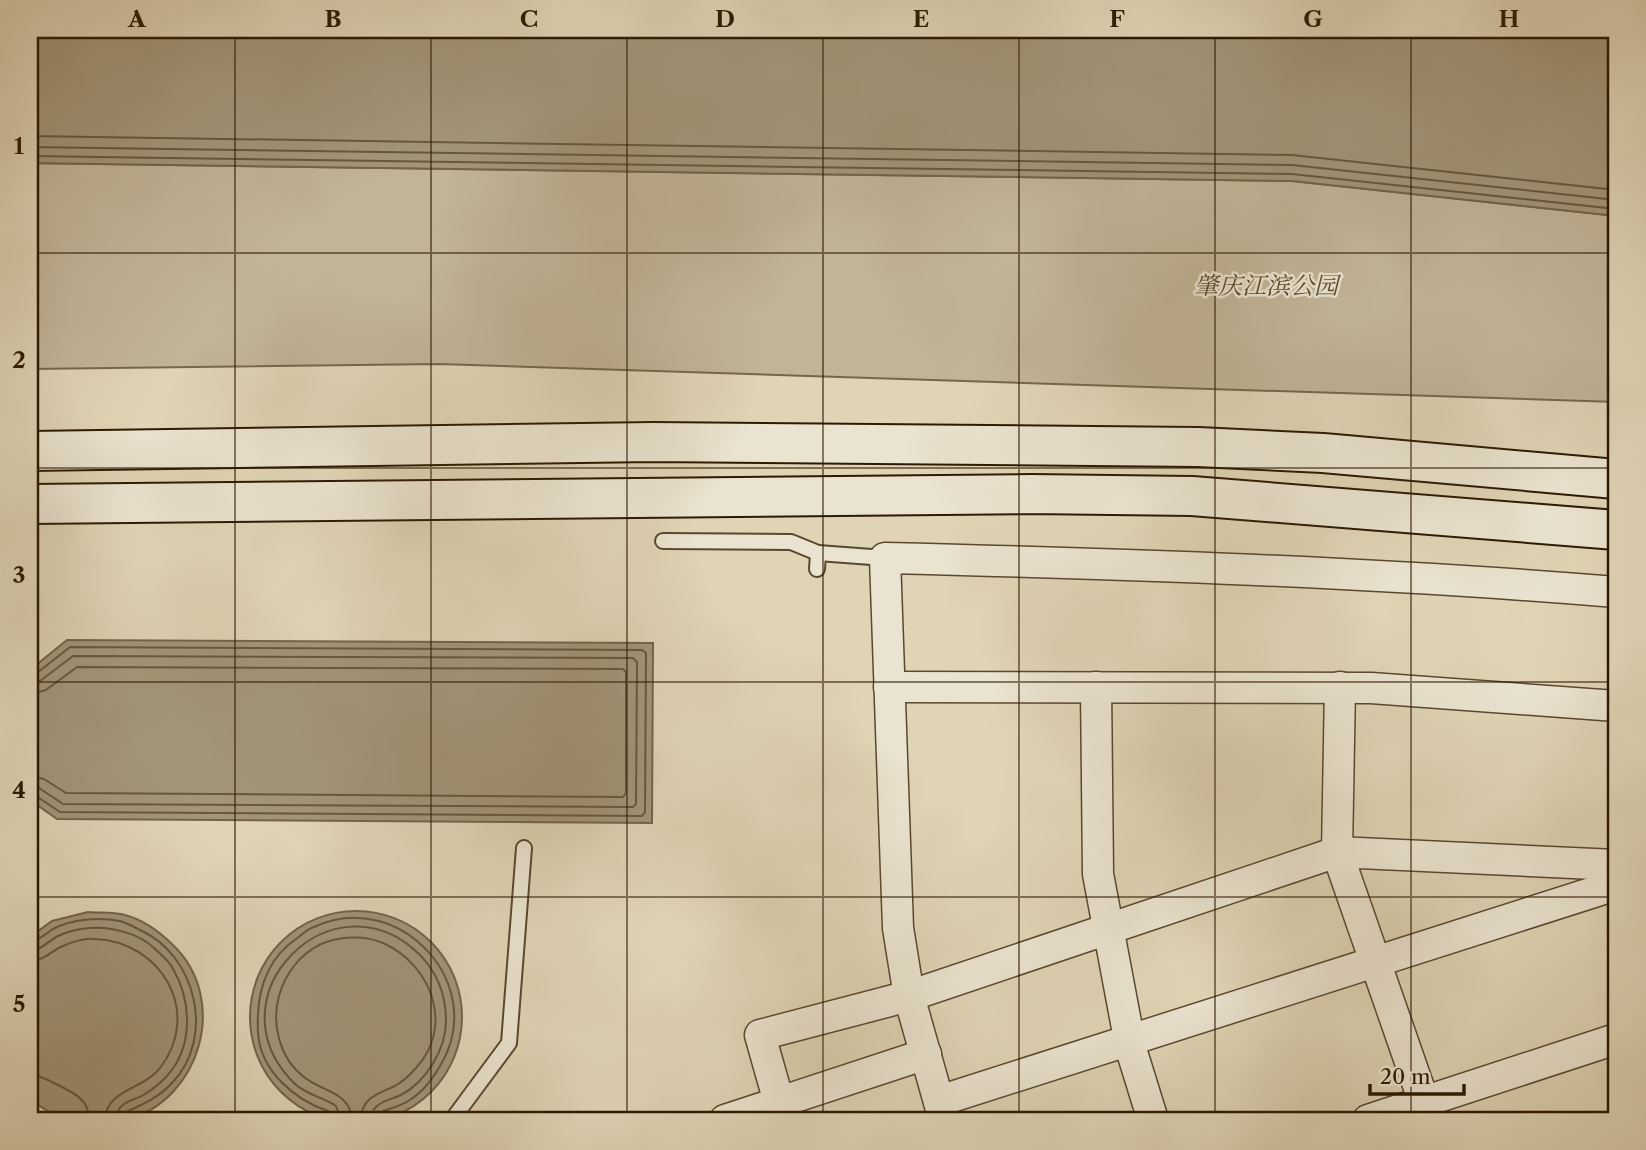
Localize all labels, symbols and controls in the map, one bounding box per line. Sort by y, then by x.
text: A [127,5,147,33]
text: B [324,5,342,33]
text: C [520,5,538,33]
text: D [715,5,735,33]
text: E [913,5,929,33]
text: F [1109,5,1125,33]
text: G [1303,5,1323,33]
text: H [1499,5,1520,33]
text: 1 [14,132,25,160]
park label: 肇庆江滨公园 [1194,271,1342,300]
text: 2 [12,346,26,374]
text: 3 [13,561,26,589]
text: 4 [12,776,26,804]
text: 5 [13,990,25,1018]
scale bar [1370,1052,1464,1096]
text: 20 m [1380,1064,1431,1089]

